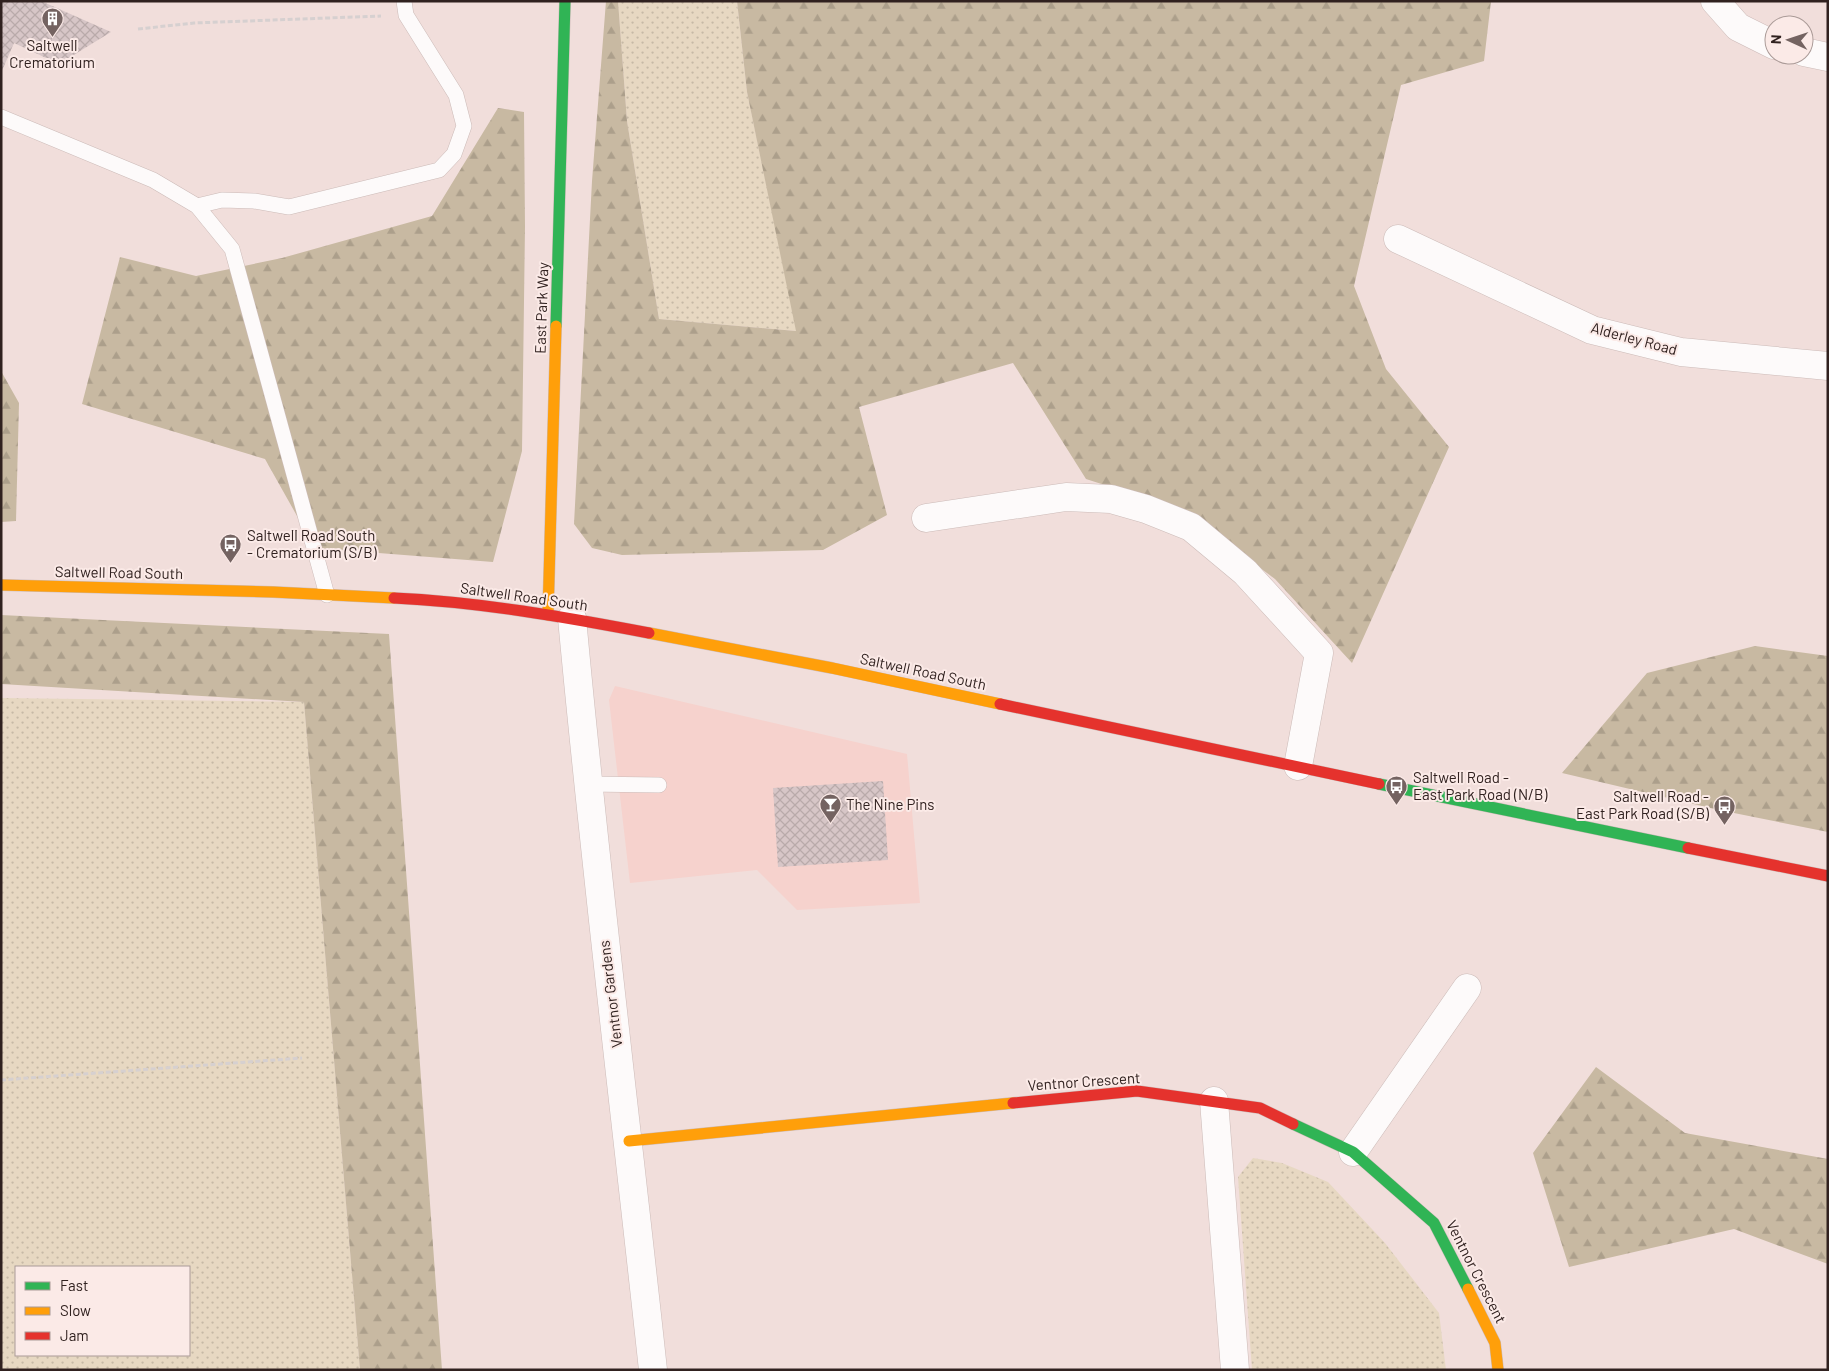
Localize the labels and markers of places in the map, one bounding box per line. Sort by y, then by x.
building icon: Saltwell Crematorium [40,6,64,37]
place label: Saltwell Crematorium [9,36,95,71]
place label: Saltwell Road South - Crematorium (S/B) [247,526,377,561]
bus stop icon: Saltwell Road South - Crematorium (S/B) [219,533,243,564]
place label: Saltwell Road - East Park Road (N/B) [1413,768,1548,803]
bus stop icon: Saltwell Road - East Park Road (N/B) [1385,775,1409,806]
place label: Saltwell Road - East Park Road (S/B) [1576,787,1709,822]
bar icon: The Nine Pins [818,793,842,824]
bus stop icon: Saltwell Road - East Park Road (S/B) [1713,794,1737,825]
place label: The Nine Pins [846,795,934,813]

